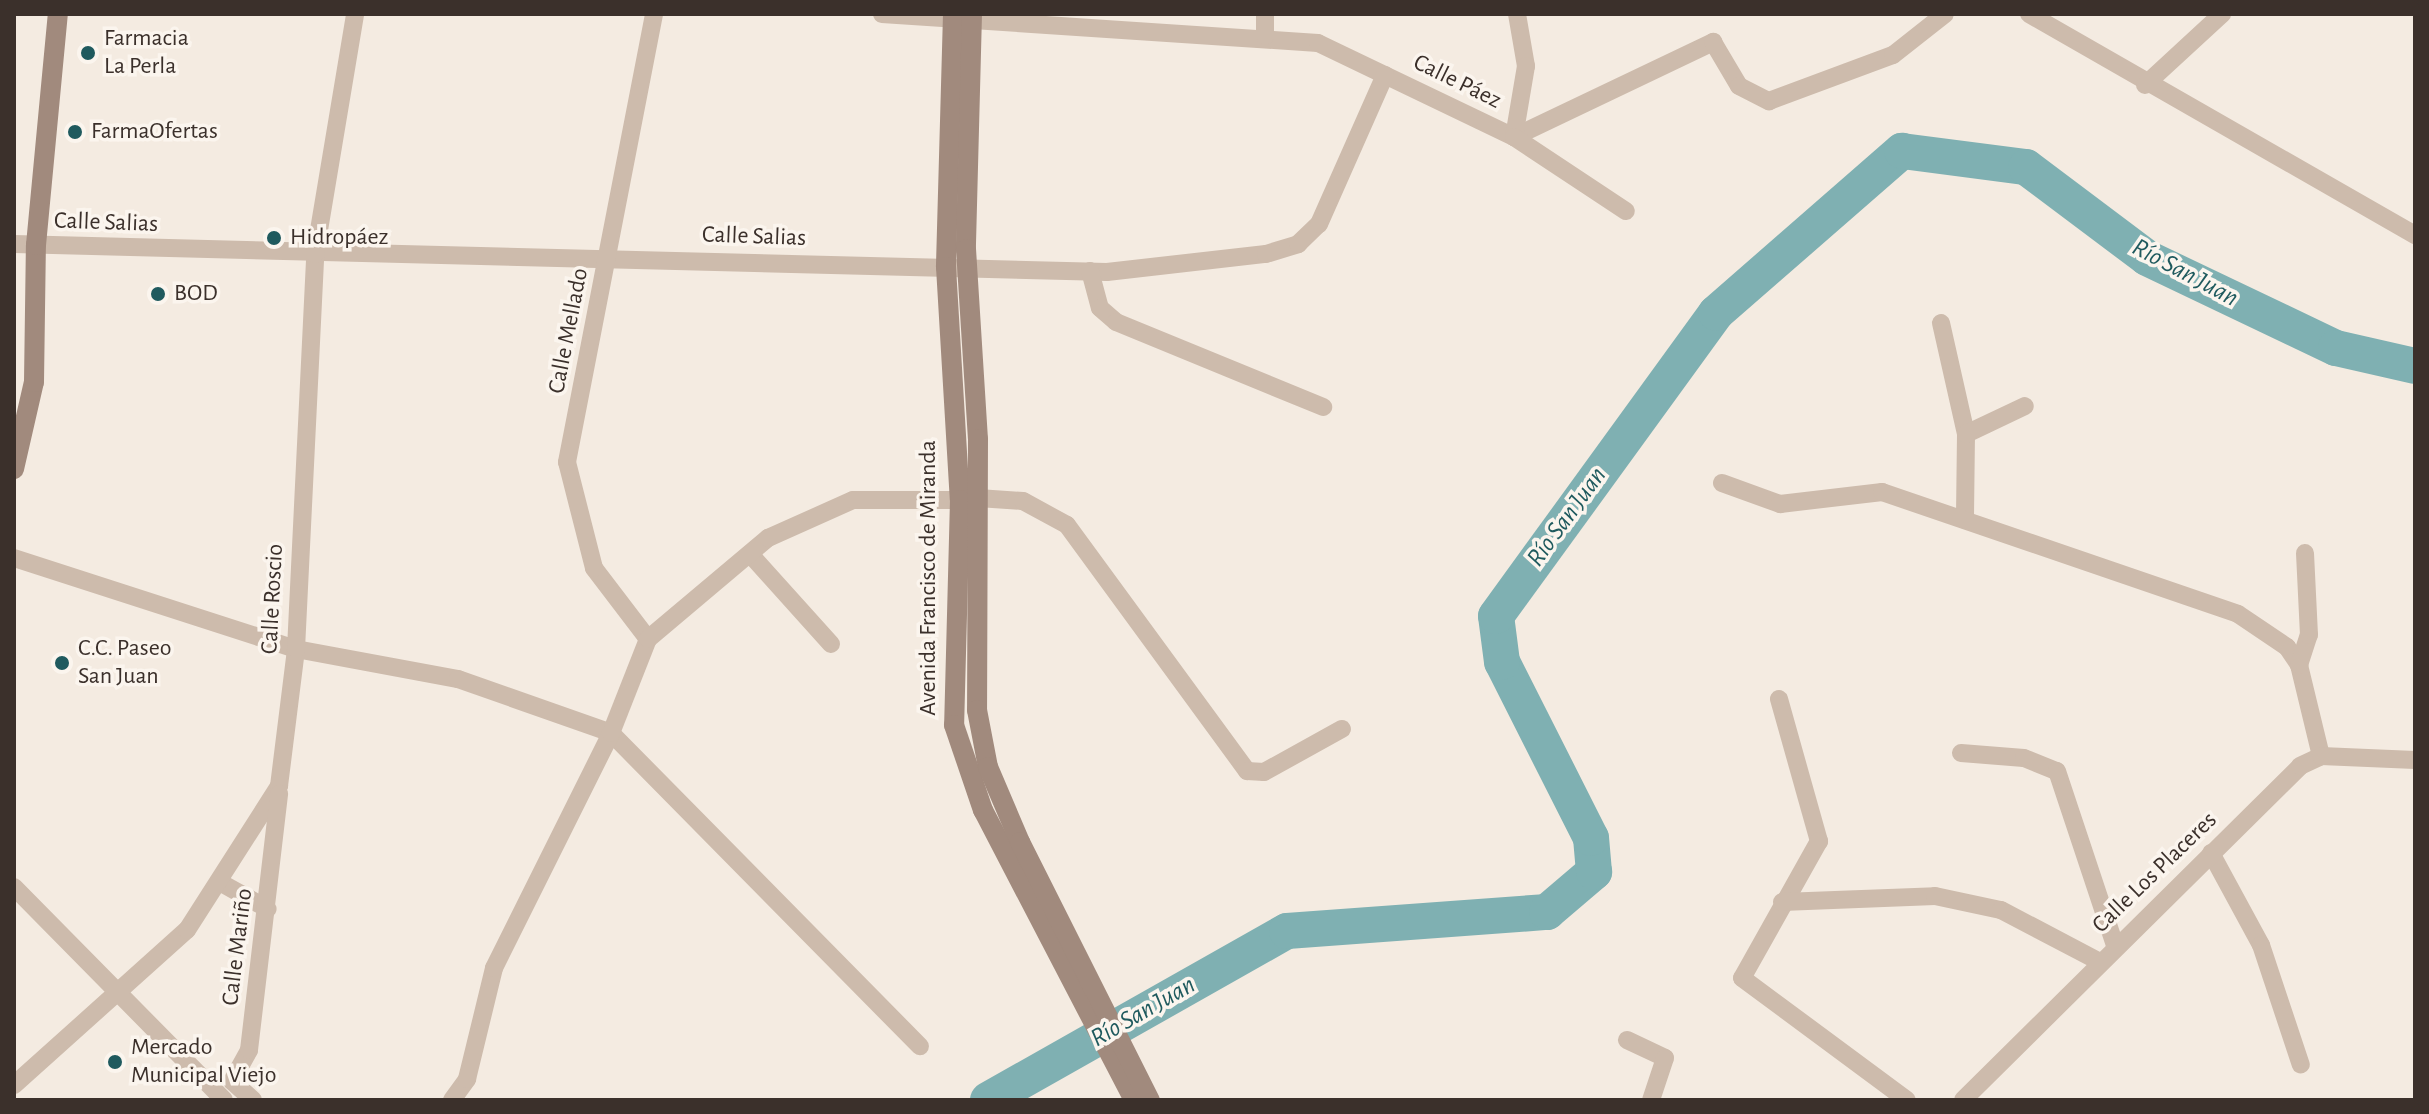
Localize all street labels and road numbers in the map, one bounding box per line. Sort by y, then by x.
street label: Calle Páez [1408,48,1506,116]
street label: Calle Salias [53,207,159,239]
street label: Calle Salias [701,221,807,253]
street label: Calle Mellado [543,266,595,396]
street label: Avenida Francisco de Miranda [915,440,943,716]
street label: Calle Roscio [256,543,290,655]
street label: Calle Los Placeres [2087,806,2223,940]
street label: Calle Mariño [217,887,259,1007]

